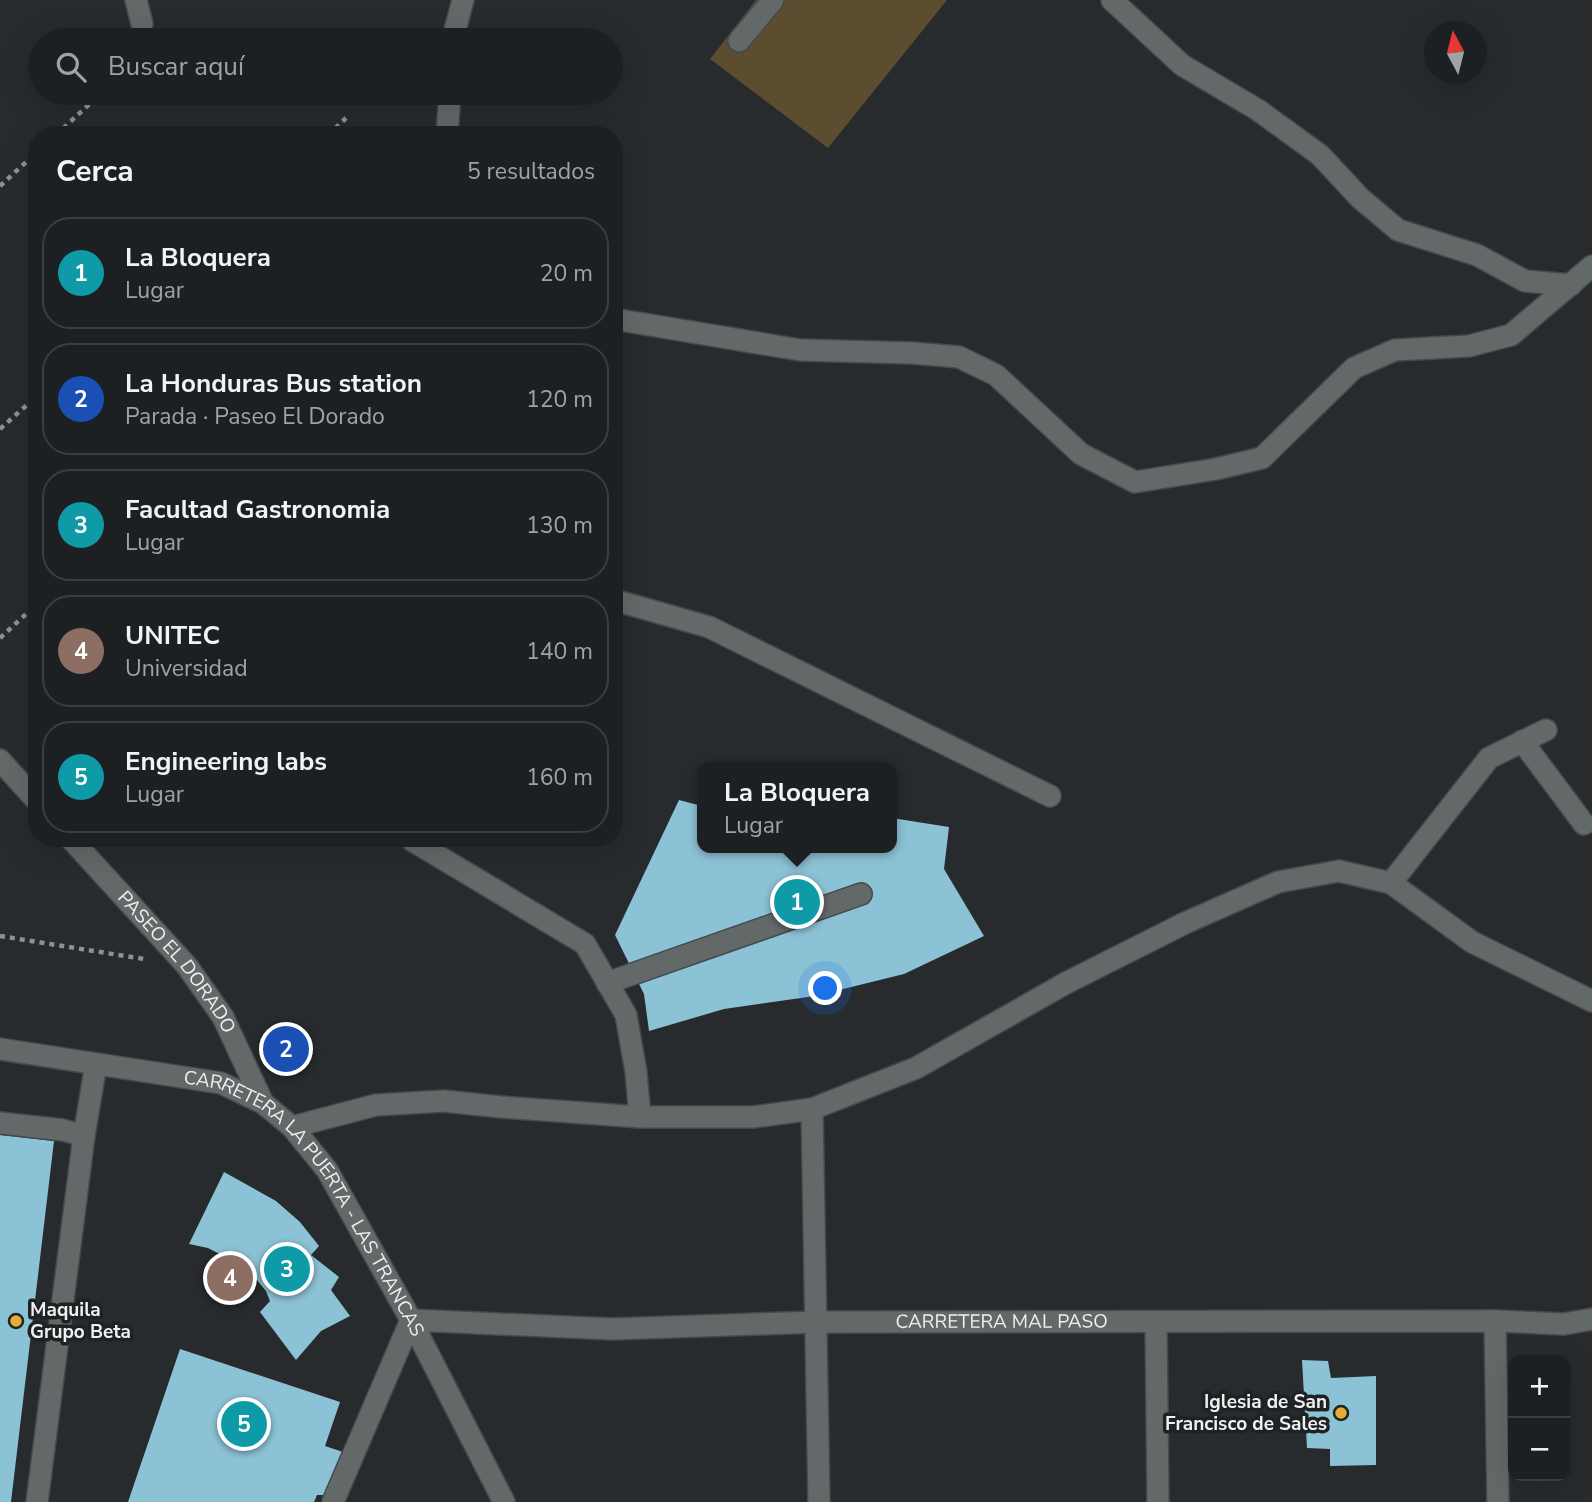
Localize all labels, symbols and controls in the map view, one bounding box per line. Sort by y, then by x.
north arrow [1424,21,1487,84]
search box [28,28,623,105]
icon: search [52,48,90,86]
text: Buscar aquí [108,49,244,84]
text: Cerca [56,151,134,192]
text: 5 resultados [467,156,595,187]
text: La Bloquera [125,240,271,275]
text: 1 [74,258,88,289]
text: 20 m [540,258,593,289]
text: Lugar [125,275,184,306]
text: La Honduras Bus station [125,366,422,401]
text: 2 [74,384,88,415]
text: 120 m [526,384,593,415]
text: Parada · Paseo El Dorado [125,401,385,432]
text: Facultad Gastronomia [125,492,390,527]
text: 3 [74,510,88,541]
text: 130 m [526,510,593,541]
text: Lugar [125,527,184,558]
text: UNITEC [125,618,220,653]
text: 4 [74,636,88,667]
text: 140 m [526,636,593,667]
text: Universidad [125,653,248,684]
text: Engineering labs [125,744,327,779]
text: 5 [74,762,88,793]
text: 160 m [526,762,593,793]
popup [697,762,897,853]
text: La Bloquera [724,775,870,810]
text: Lugar [125,779,184,810]
text: Lugar [724,810,783,841]
pin: 1 [774,876,820,928]
street label: PASEO EL DORADO [111,885,242,1037]
your location [808,971,842,1005]
pin: 2 [263,1023,309,1075]
street label: CARRETERA LA PUERTA - LAS TRANCAS [182,1064,430,1341]
pin: 3 [264,1243,310,1295]
pin: 4 [207,1252,253,1304]
place label: Maquila Grupo Beta [30,1297,131,1345]
street label: CARRETERA MAL PASO [895,1309,1108,1335]
marker: Maquila Grupo Beta [8,1313,24,1329]
map controls [1508,1355,1571,1481]
button: + [1508,1355,1571,1418]
place label: Iglesia de San Francisco de Sales [1165,1389,1327,1437]
pin: 5 [221,1398,267,1450]
marker: Iglesia de San Francisco de Sales [1333,1405,1349,1421]
button: − [1508,1418,1571,1481]

